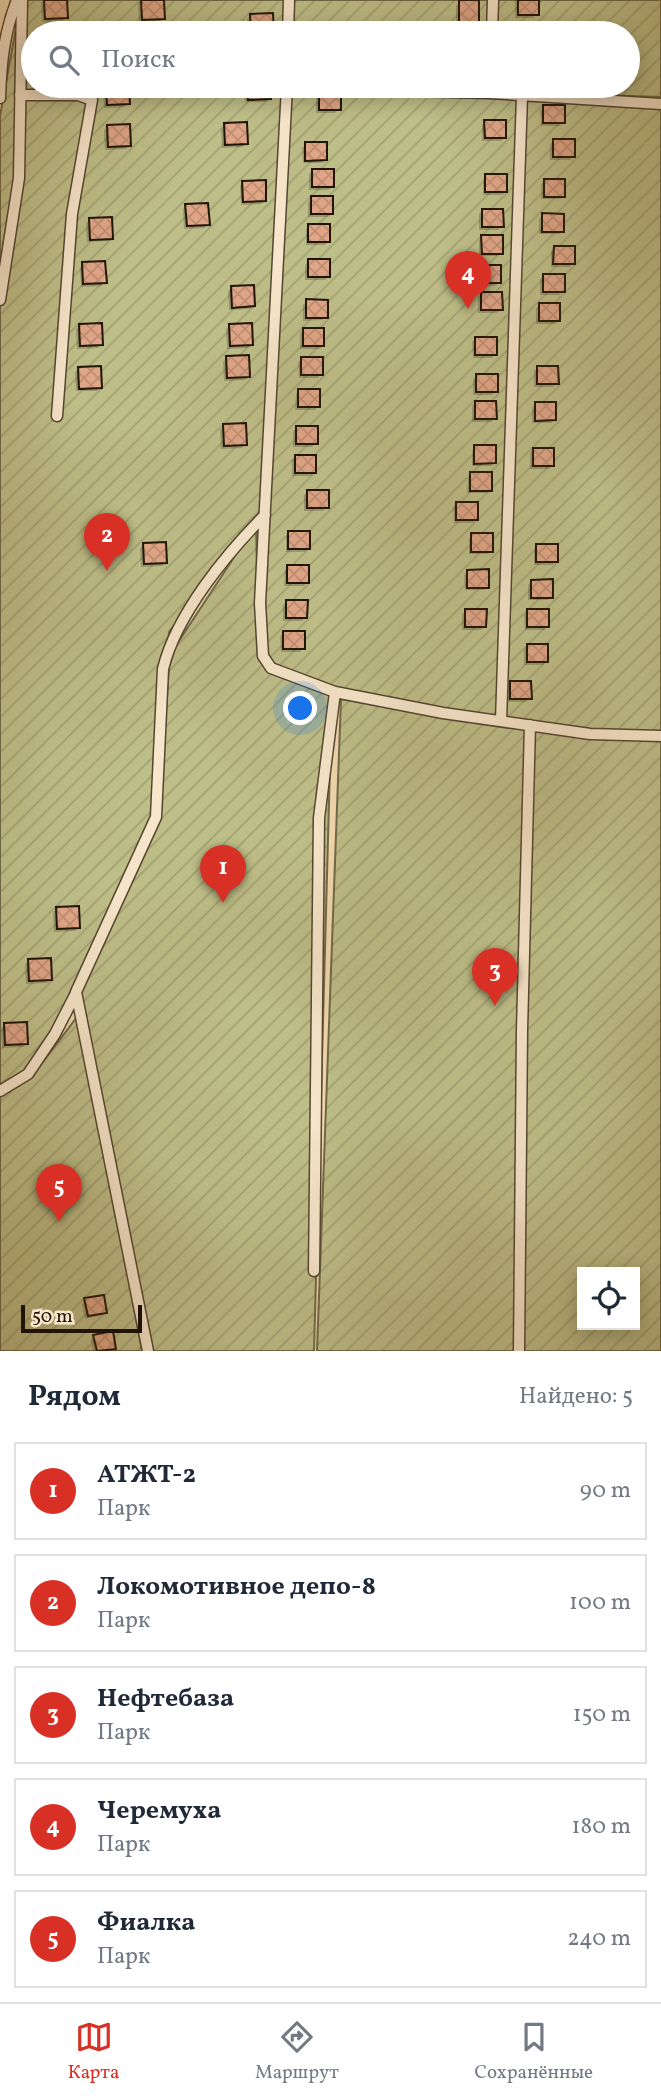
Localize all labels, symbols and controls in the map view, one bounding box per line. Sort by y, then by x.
search box [21,21,640,98]
icon: search [45,41,83,79]
text: Поиск [101,42,175,78]
pin: 4 [445,251,491,309]
pin: 2 [84,513,130,571]
your location [283,691,317,725]
pin: 1 [200,845,246,903]
pin: 3 [472,948,518,1006]
pin: 5 [36,1164,82,1222]
map controls [577,1267,640,1330]
button: locate [577,1267,640,1330]
scale bar [21,1302,142,1334]
text: 50 m [32,1304,73,1330]
text: Рядом [28,1376,121,1418]
text: Найдено: 5 [519,1381,633,1413]
text: АТЖТ-2 [97,1457,196,1493]
text: 1 [48,1475,58,1507]
text: 90 m [580,1475,631,1507]
text: Парк [97,1493,150,1525]
text: Локомотивное депо-8 [97,1569,376,1605]
text: 2 [47,1587,59,1619]
text: 100 m [569,1587,631,1619]
text: Парк [97,1605,150,1637]
text: Нефтебаза [97,1681,234,1717]
text: 3 [47,1699,59,1731]
text: 150 m [573,1699,631,1731]
text: Парк [97,1717,150,1749]
text: Черемуха [97,1793,221,1829]
text: 4 [46,1811,60,1843]
text: 180 m [572,1811,631,1843]
text: Парк [97,1829,150,1861]
text: Фиалка [97,1905,195,1941]
text: 5 [47,1923,59,1955]
text: 240 m [567,1923,631,1955]
text: Парк [97,1941,150,1973]
tab: Карта [68,2018,119,2086]
tab: Маршрут [255,2018,339,2086]
tab: Сохранённые [475,2018,593,2086]

